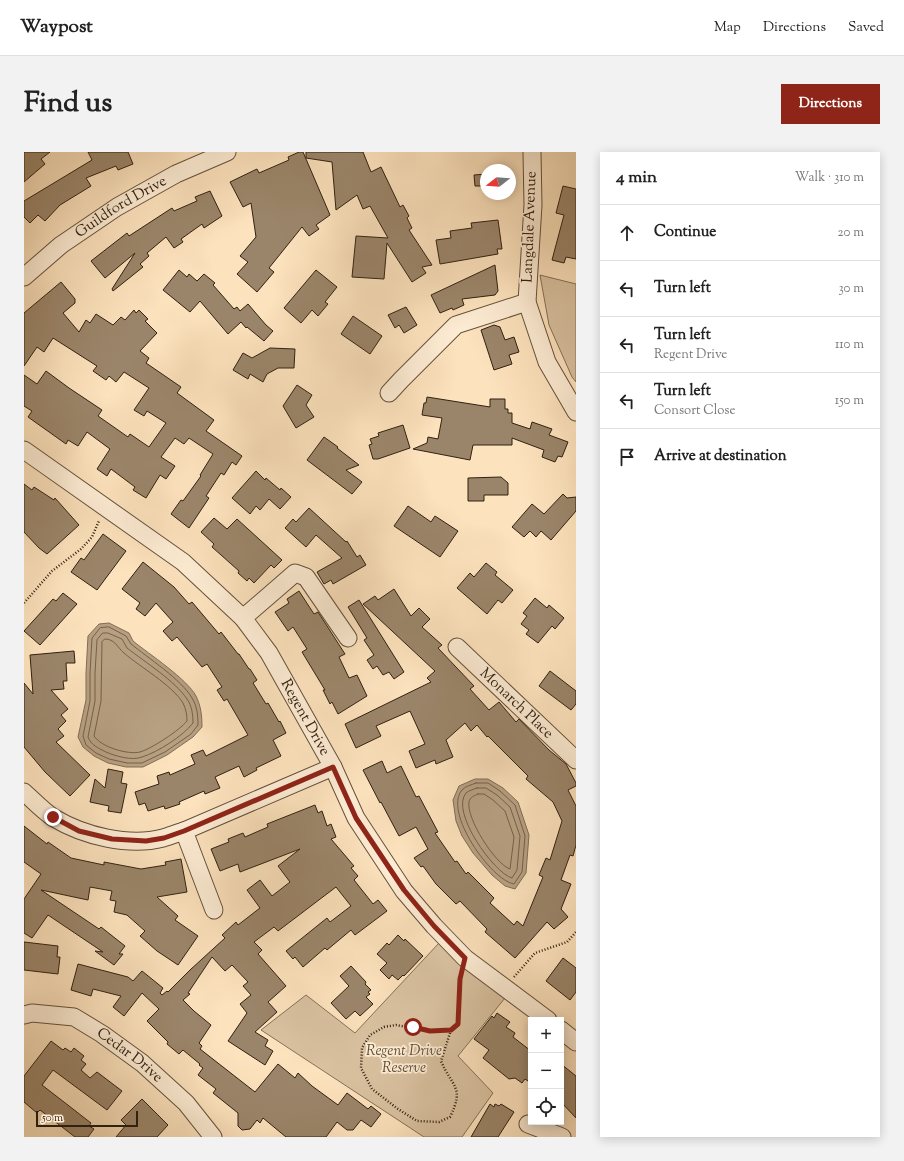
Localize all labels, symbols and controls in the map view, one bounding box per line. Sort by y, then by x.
text: Waypost [20,14,93,41]
text: Map [714,18,741,38]
text: Directions [763,18,826,38]
text: Saved [848,18,884,38]
text: Find us [24,84,112,124]
button: Directions [781,84,880,124]
north arrow [480,164,516,200]
text: 4 min [616,166,657,190]
text: Walk · 310 m [795,169,864,187]
street label: Guildford Drive [71,171,171,243]
street label: Langdale Avenue [518,171,542,283]
icon: ahead [616,222,638,244]
text: Continue [654,222,716,243]
text: 20 m [838,224,864,242]
icon: left [616,278,638,300]
text: Turn left [654,278,711,299]
text: 30 m [838,280,864,298]
text: Turn left [654,325,711,346]
icon: left [616,334,638,356]
text: 110 m [835,336,864,354]
text: Regent Drive [654,346,727,364]
text: Turn left [654,381,711,402]
icon: left [616,390,638,412]
text: 150 m [835,392,864,410]
text: Consort Close [654,402,735,420]
icon: arrive [616,446,638,468]
text: Arrive at destination [654,446,787,467]
street label: Monarch Place [475,663,558,744]
street label: Regent Drive [275,675,335,759]
route end [44,808,62,826]
map controls [528,1017,564,1125]
button: + [528,1017,564,1053]
route start [404,1018,422,1036]
street label: Cedar Drive [92,1023,167,1087]
park label: Regent Drive Reserve [366,1041,442,1079]
button: − [528,1053,564,1089]
button: locate [528,1089,564,1125]
scale bar [36,1109,138,1128]
text: 50 m [42,1110,63,1126]

